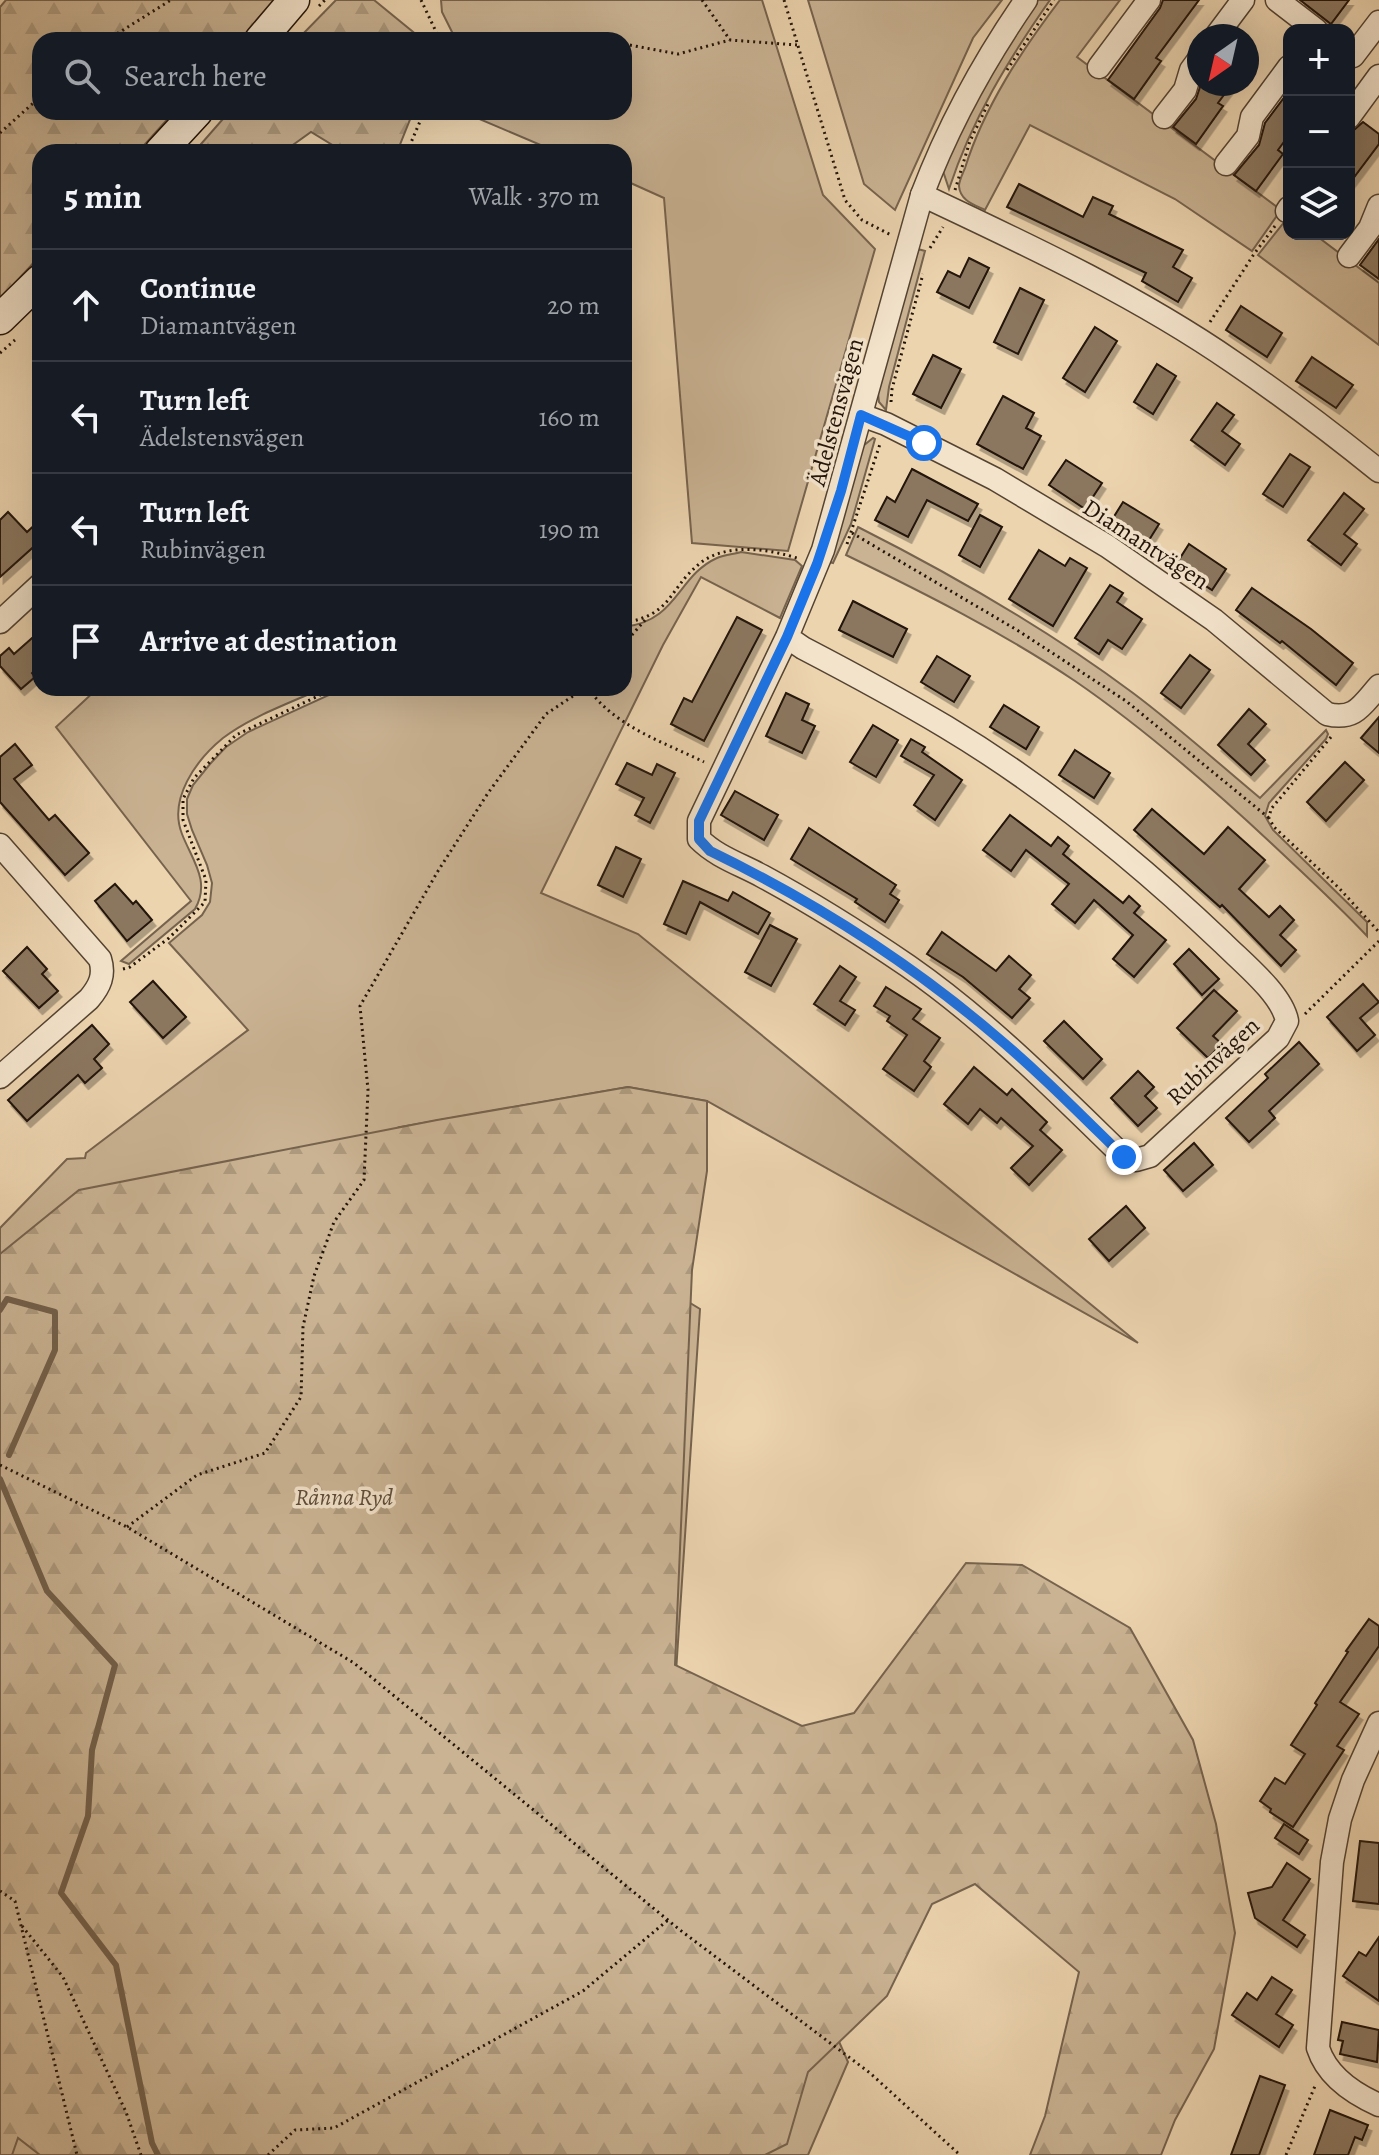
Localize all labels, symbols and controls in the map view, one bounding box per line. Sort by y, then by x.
north arrow [1187,24,1259,96]
map controls [1283,24,1355,240]
button: + [1283,24,1355,96]
search box [32,32,632,120]
icon: search [60,54,104,98]
text: Search here [124,56,267,96]
button: − [1283,96,1355,168]
button: layers [1283,168,1355,240]
text: 5 min [64,173,142,220]
text: Walk · 370 m [469,179,600,214]
text: Continue [140,268,256,308]
icon: ahead [64,283,108,327]
text: 20 m [547,288,600,323]
text: Diamantvägen [140,308,297,343]
street label: Ädelstensvägen [801,335,871,490]
text: Turn left [140,380,249,420]
icon: left [64,395,108,439]
text: 160 m [538,400,600,435]
text: Ädelstensvägen [140,420,304,455]
route start [906,425,942,461]
street label: Diamantvägen [1077,491,1215,597]
text: Turn left [140,492,249,532]
icon: left [64,507,108,551]
text: 190 m [539,512,600,547]
text: Rubinvägen [140,532,266,567]
icon: arrive [64,619,108,663]
text: Arrive at destination [140,621,397,661]
street label: Rubinvägen [1160,1010,1266,1112]
route end [1106,1139,1142,1175]
park label: Rånna Ryd [295,1481,393,1513]

